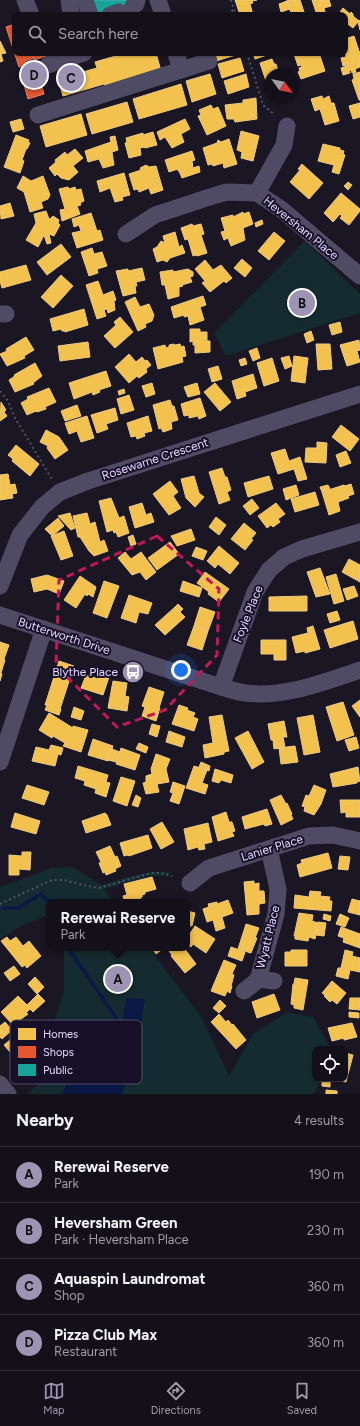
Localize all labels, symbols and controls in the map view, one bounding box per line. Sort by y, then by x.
search box [12,12,348,56]
icon: search [26,23,48,45]
text: Search here [58,25,138,43]
pin: D [21,60,47,90]
pin: C [58,63,84,93]
north arrow [264,68,300,104]
street label: Heversham Place [261,193,342,263]
pin: B [289,288,315,318]
street label: Rosewarne Crescent [100,435,210,483]
street label: Foyle Place [230,583,266,645]
street label: Butterworth Drive [16,615,112,658]
bus stop icon: Blythe Place [120,659,146,685]
your location [171,660,191,680]
place label: Blythe Place [52,665,118,679]
street label: Lanier Place [239,832,305,864]
popup [46,899,190,951]
street label: Wyatt Place [253,904,283,970]
text: Rerewai Reserve [61,909,175,927]
text: Park [61,927,85,942]
pin: A [105,964,131,994]
legend [10,1020,142,1084]
text: Homes [43,1028,78,1041]
text: Shops [43,1046,74,1059]
map controls [312,1046,348,1082]
button: locate [312,1046,348,1082]
text: Public [43,1064,73,1077]
text: Nearby [16,1110,74,1130]
text: 4 results [294,1113,344,1128]
text: Rerewai Reserve [54,1158,169,1176]
text: A [24,1167,34,1182]
text: 190 m [309,1167,344,1182]
text: Park [54,1176,79,1191]
text: Heversham Green [54,1214,177,1232]
text: B [25,1223,33,1238]
text: 230 m [307,1223,344,1238]
text: Park · Heversham Place [54,1232,189,1247]
text: Aquaspin Laundromat [54,1270,206,1288]
text: C [24,1279,34,1294]
text: 360 m [307,1279,344,1294]
text: Shop [54,1288,84,1303]
text: Pizza Club Max [54,1326,157,1344]
text: D [24,1335,34,1350]
text: 360 m [307,1335,344,1350]
text: Restaurant [54,1344,117,1359]
tab: Map [43,1380,65,1417]
tab: Directions [151,1380,201,1417]
tab: Saved [287,1380,317,1417]

